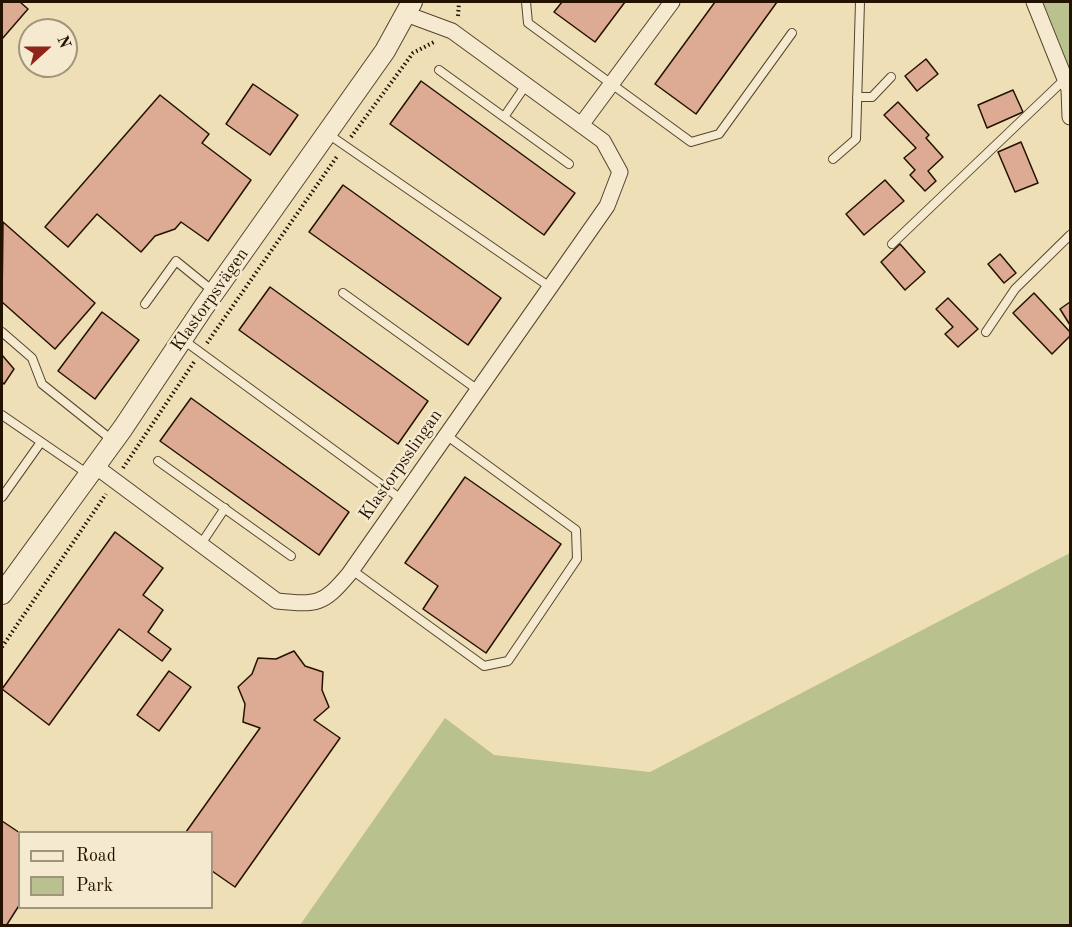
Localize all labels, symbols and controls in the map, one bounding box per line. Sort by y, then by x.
north arrow [18,18,78,78]
text: N [53,34,73,51]
street label: Klastorpsvägen [166,244,254,356]
street label: Klastorpsslingan [355,405,447,525]
legend [18,831,213,909]
text: Road [76,847,116,865]
text: Park [76,877,113,895]

